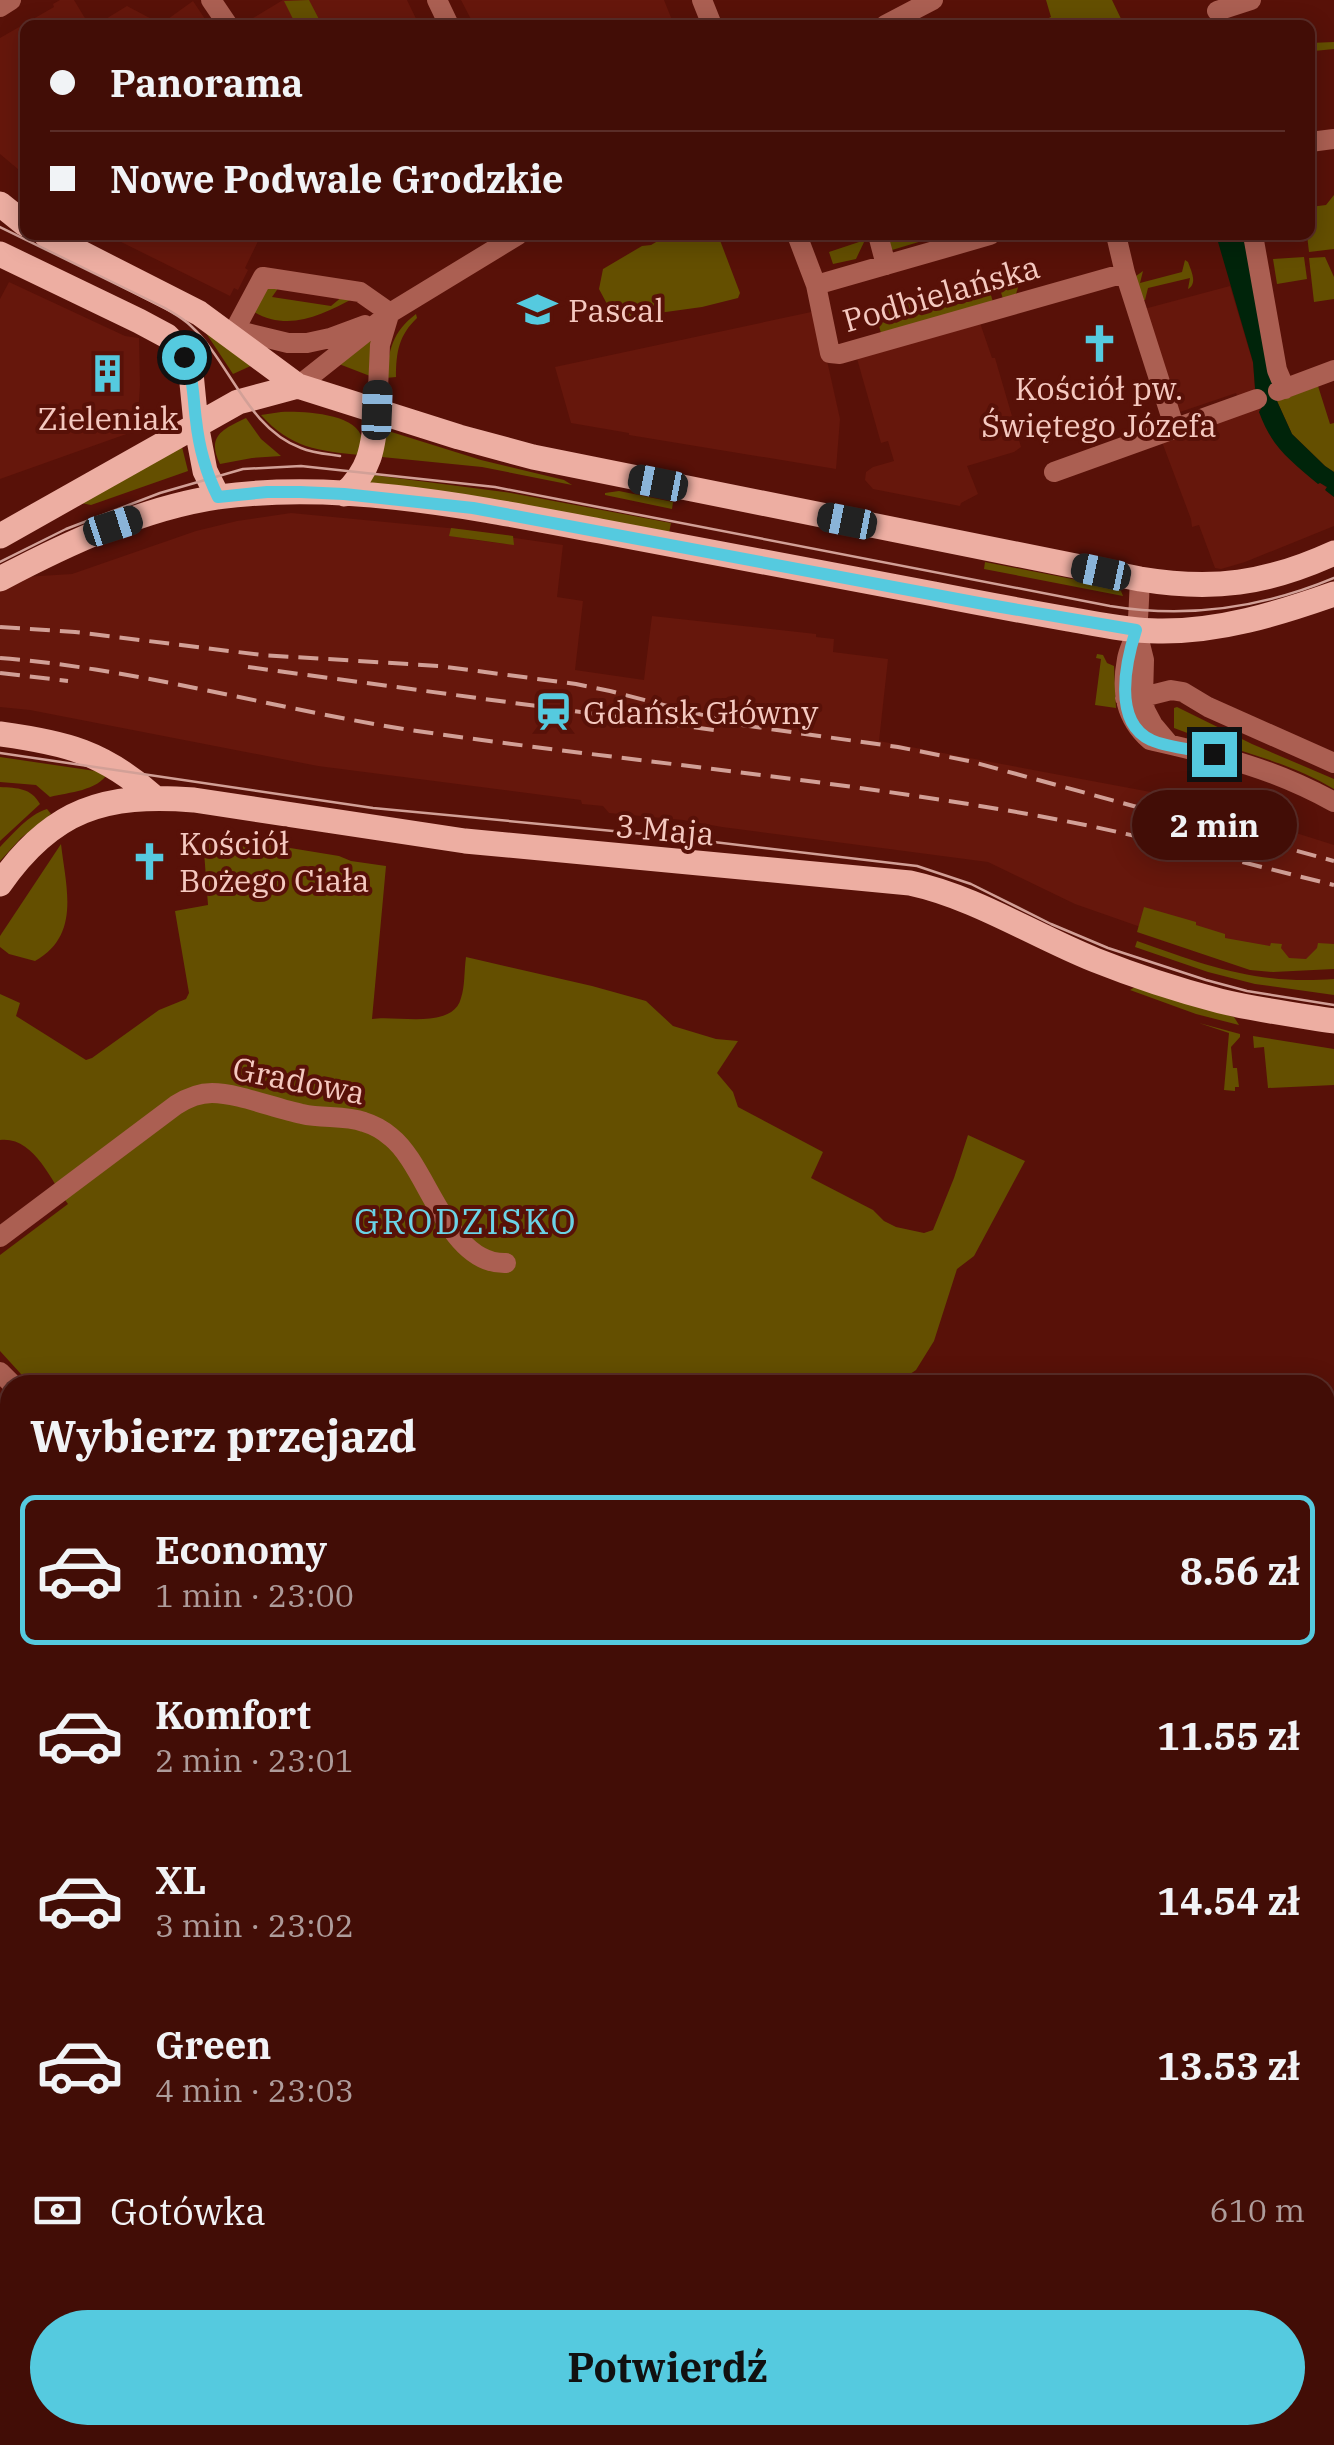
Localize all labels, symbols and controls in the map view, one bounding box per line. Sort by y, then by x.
text: Panorama [110,58,303,107]
text: Nowe Podwale Grodzkie [110,154,563,203]
street label: Podbielańska [838,245,1044,341]
school or university icon: Pascal [517,289,559,331]
place label: Pascal [568,289,664,331]
church icon: Kościół pw. Świętego Józefa [1078,322,1120,364]
route start [162,335,207,380]
building icon: Zieleniak [87,352,129,394]
place label: Kościół pw. Świętego Józefa [981,367,1217,446]
car [361,379,393,441]
place label: Zieleniak [37,397,179,439]
car [626,463,690,503]
car [815,501,879,541]
car [80,502,146,550]
car [1069,551,1133,593]
station icon: Gdańsk Główny [532,691,574,733]
place label: Gdańsk Główny [583,691,819,733]
route end [1192,732,1237,777]
callout: 2 min [1132,789,1296,859]
street label: 3 Maja [614,804,716,854]
text: 2 min [1170,804,1259,846]
place label: Kościół Bożego Ciała [179,822,370,901]
church icon: Kościół Bożego Ciała [128,840,170,882]
street label: Gradowa [229,1047,369,1113]
district label: GRODZISKO [354,1198,578,1244]
text: Wybierz przejazd [30,1406,417,1464]
icon: car [35,1525,125,1615]
text: Economy [155,1525,327,1574]
text: 8.56 zł [1180,1546,1300,1595]
text: 1 min · 23:00 [155,1574,354,1616]
icon: car [35,1690,125,1780]
text: Komfort [155,1690,311,1739]
text: 11.55 zł [1157,1711,1300,1760]
text: 2 min · 23:01 [155,1739,354,1781]
icon: car [35,1855,125,1945]
text: XL [155,1855,206,1904]
text: 14.54 zł [1157,1876,1300,1925]
text: 3 min · 23:02 [155,1904,354,1946]
icon: car [35,2020,125,2110]
text: Green [155,2020,271,2069]
text: 13.53 zł [1157,2041,1300,2090]
text: 4 min · 23:03 [155,2069,354,2111]
icon: cash [30,2183,85,2238]
text: Gotówka [110,2186,266,2235]
text: 610 m [1209,2189,1305,2231]
button: Potwierdź [30,2310,1305,2425]

